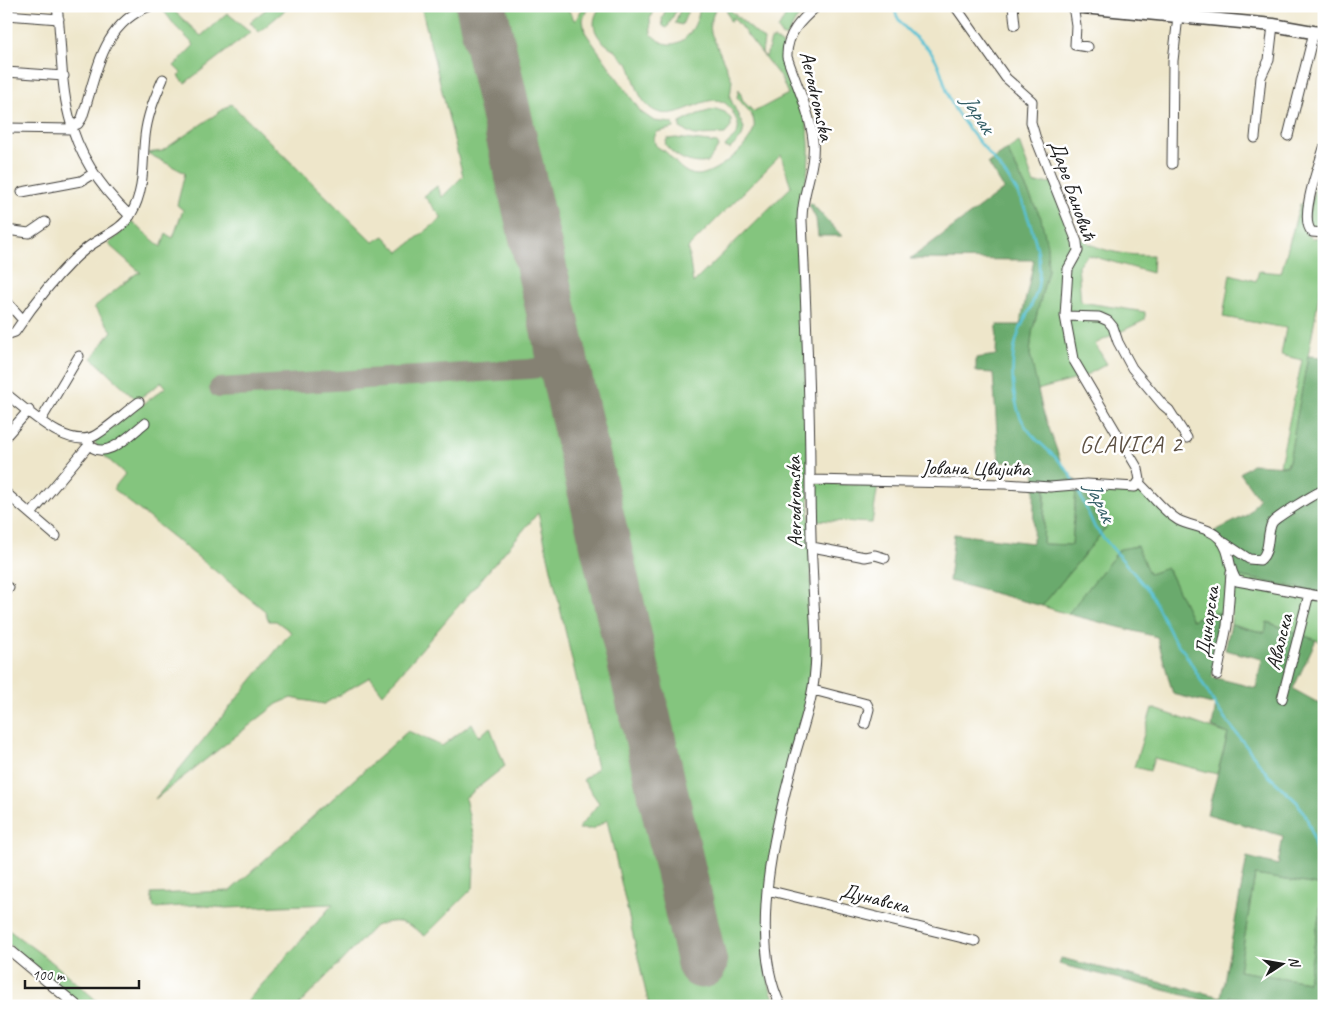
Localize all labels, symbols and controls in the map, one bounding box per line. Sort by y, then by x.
street label: Aerodromska [794,49,840,145]
water label: Јарак [954,87,1004,142]
street label: Даре Бановић [1044,136,1103,245]
district label: GLAVICA 2 [1080,429,1184,459]
street label: Aerodromska [780,454,808,548]
street label: Јована Цвијића [921,454,1032,482]
water label: Јарак [1077,475,1124,530]
street label: Динарска [1189,582,1225,659]
street label: Авалска [1259,610,1299,673]
street label: Дунавска [838,877,914,920]
north arrow [1258,940,1308,990]
text: N [1285,955,1304,970]
scale bar [25,957,139,989]
text: 100 m [32,966,66,985]

